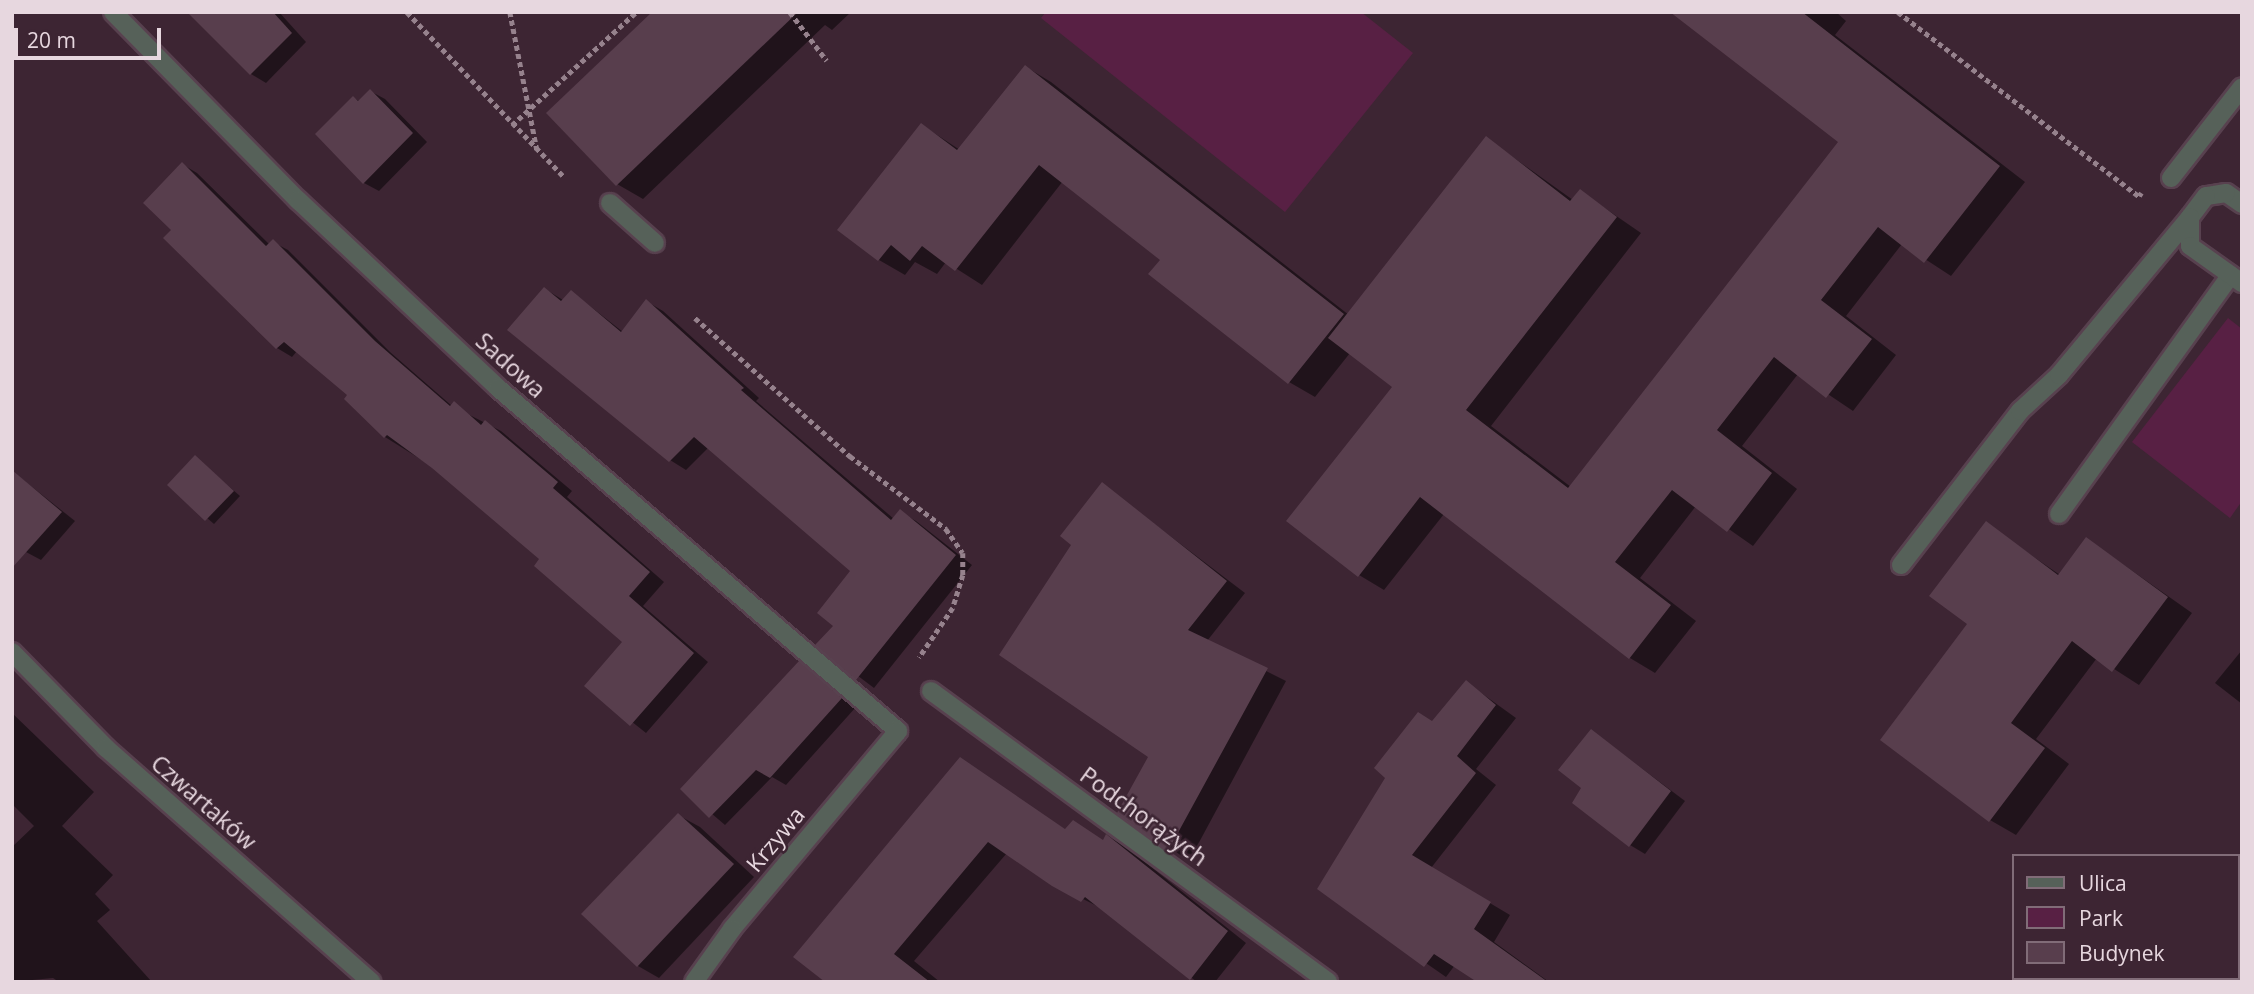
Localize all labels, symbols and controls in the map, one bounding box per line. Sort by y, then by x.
scale bar [18,14,164,58]
text: 20 m [27,26,76,54]
street label: Sadowa [471,327,551,403]
street label: Czwartaków [146,749,262,855]
street label: Podchorążych [1075,761,1213,871]
street label: Krzywa [740,801,810,877]
legend [2012,854,2240,980]
text: Ulica [2079,869,2127,897]
text: Park [2079,904,2123,932]
text: Budynek [2079,939,2165,967]

